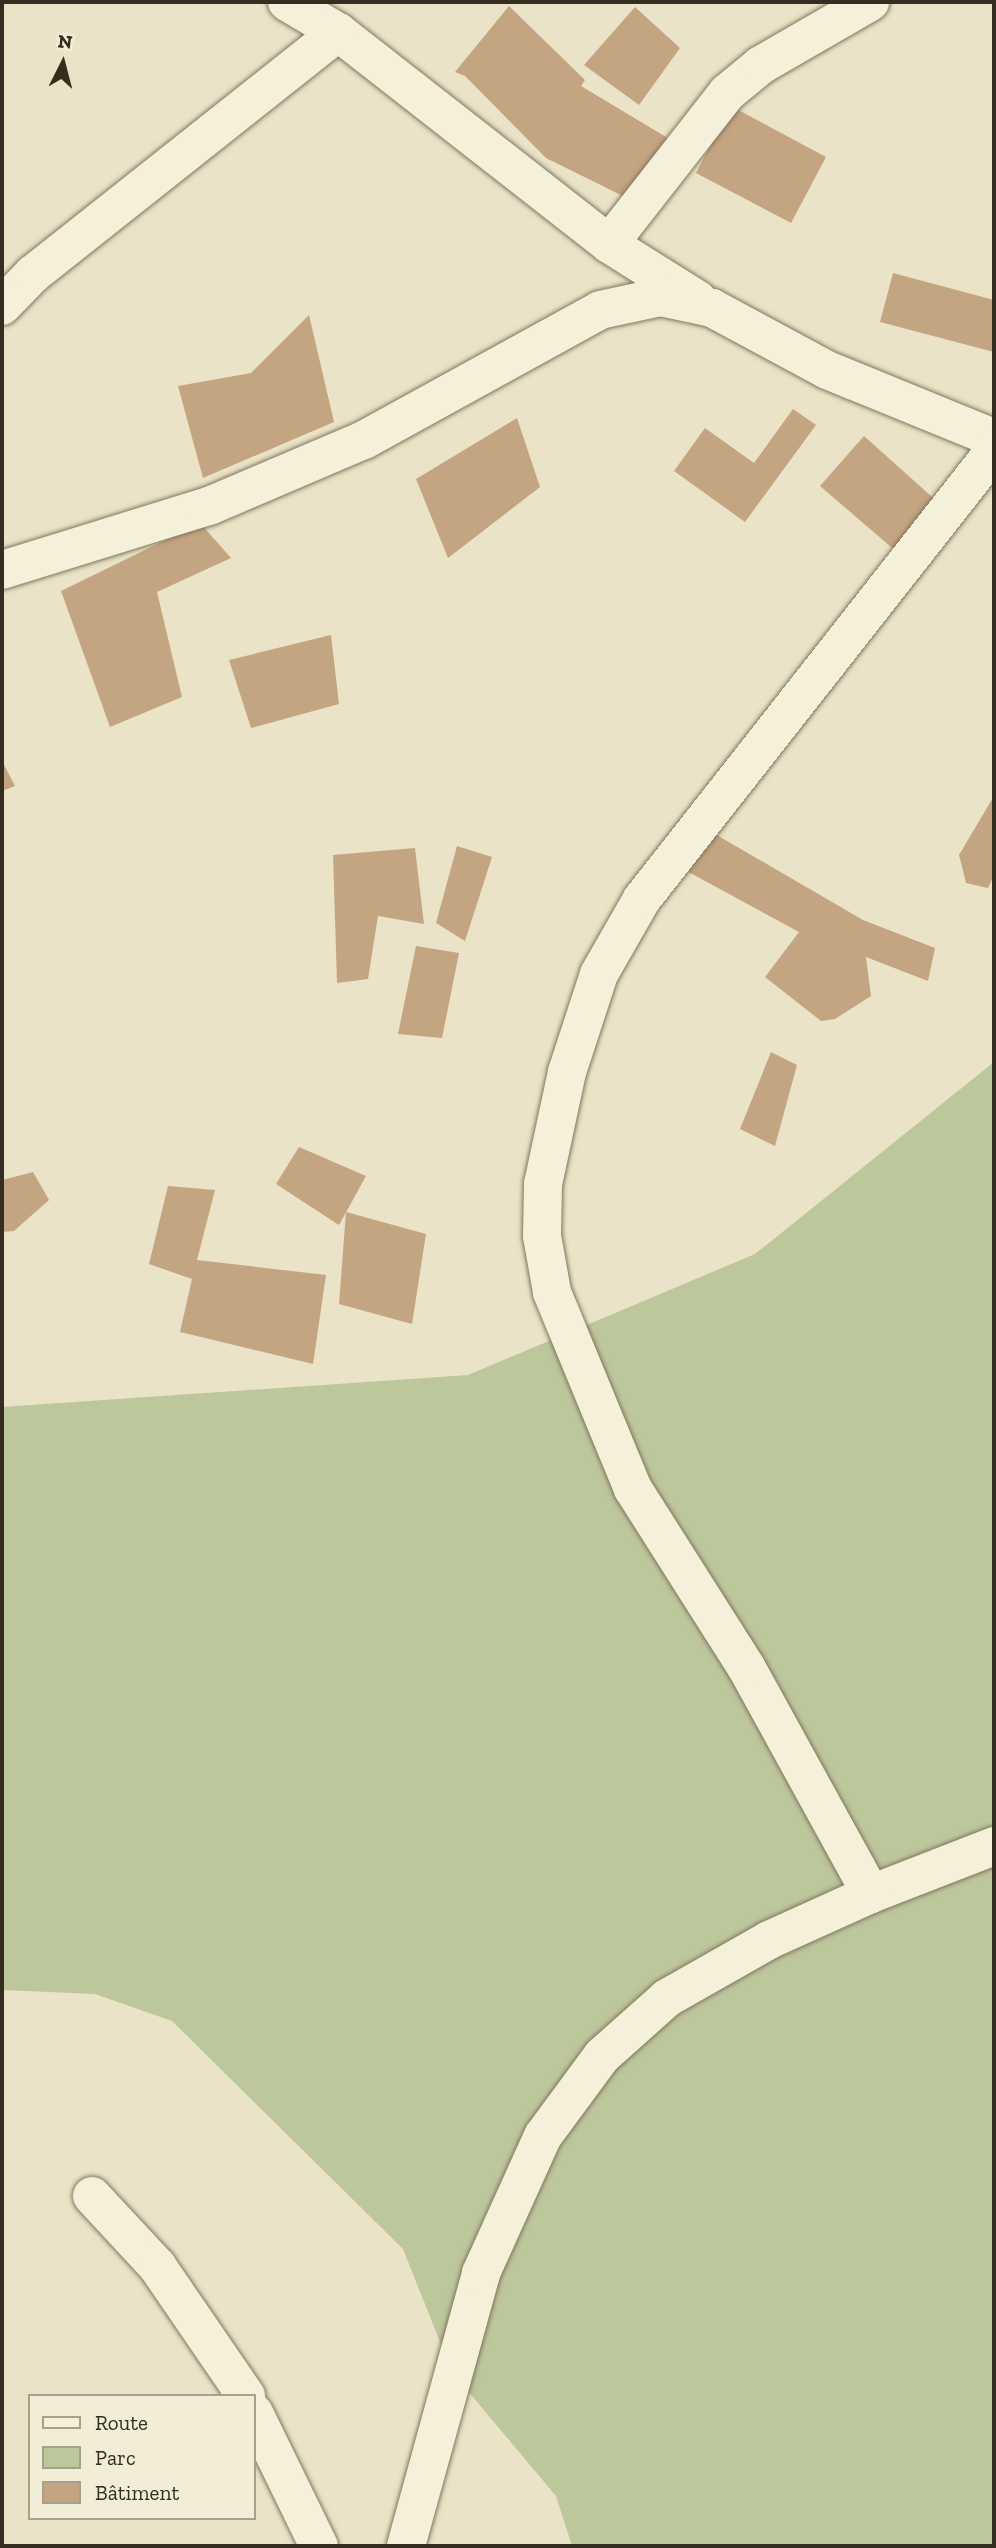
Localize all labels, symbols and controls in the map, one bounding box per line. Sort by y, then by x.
north arrow [28,28,98,98]
text: N [57,29,74,54]
legend [28,2394,256,2520]
text: Route [95,2410,148,2435]
text: Parc [95,2445,136,2470]
text: Bâtiment [95,2480,179,2505]

